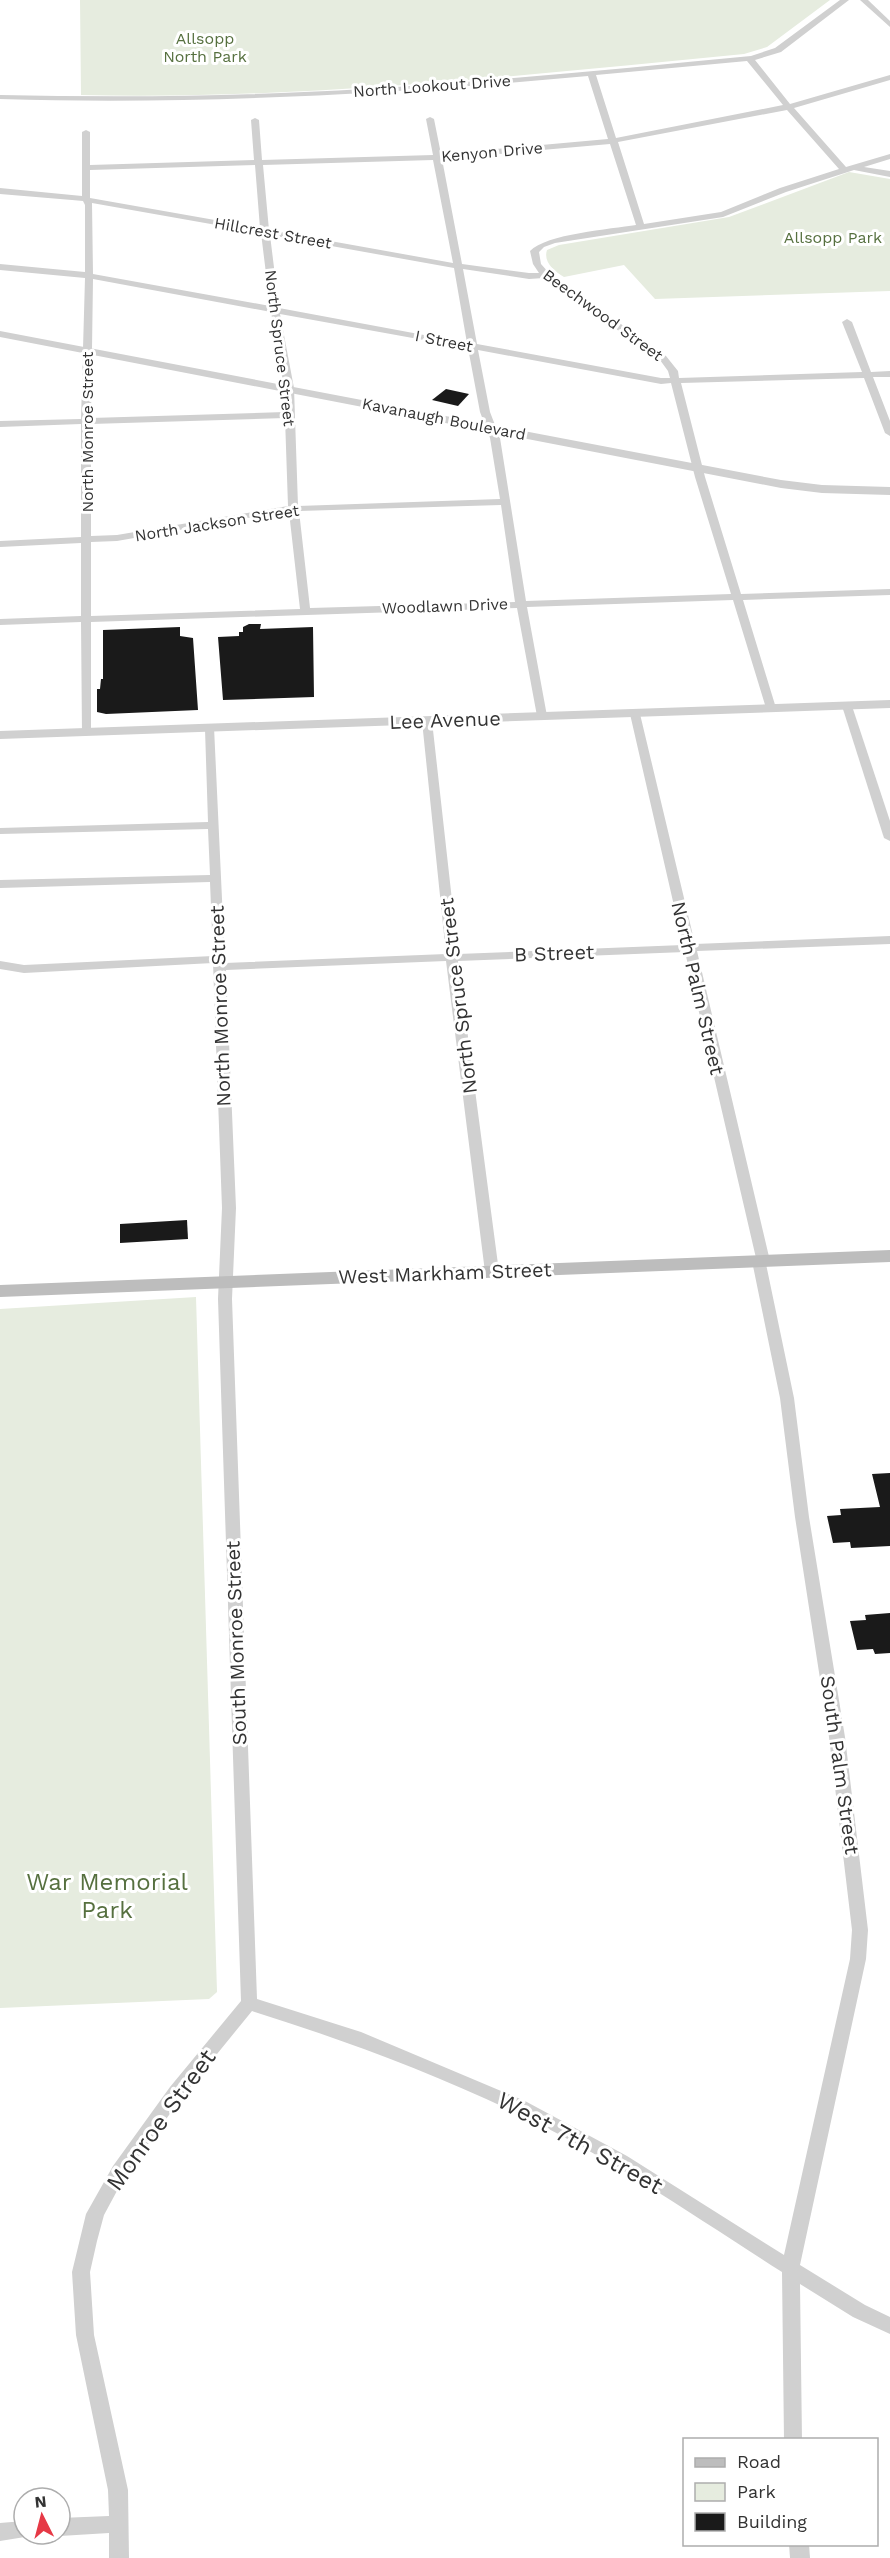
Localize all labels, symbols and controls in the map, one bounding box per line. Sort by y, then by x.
park label: Allsopp North Park [163,29,247,66]
street label: North Lookout Drive [352,71,512,101]
street label: Kenyon Drive [440,138,544,166]
street label: Hillcrest Street [213,213,334,253]
park label: Allsopp Park [784,228,882,247]
street label: Beechwood Street [539,265,667,365]
street label: North Spruce Street [261,269,299,428]
street label: I Street [414,326,475,356]
street label: North Monroe Street [78,351,97,513]
street label: Kavanaugh Boulevard [361,394,527,444]
street label: North Jackson Street [133,501,301,545]
street label: Woodlawn Drive [382,594,508,618]
street label: Lee Avenue [389,706,501,734]
street label: North Spruce Street [434,896,482,1095]
street label: North Palm Street [666,899,730,1078]
street label: North Monroe Street [204,904,236,1107]
street label: B Street [514,940,595,966]
street label: West Markham Street [338,1257,553,1289]
street label: South Monroe Street [220,1540,252,1746]
street label: South Palm Street [816,1674,865,1857]
park label: War Memorial Park [26,1868,188,1924]
street label: Monroe Street [100,2044,222,2196]
street label: West 7th Street [492,2086,668,2200]
legend [683,2438,878,2546]
text: Road [737,2451,781,2472]
text: Park [737,2481,776,2502]
north arrow [12,2486,72,2546]
text: N [34,2492,47,2512]
text: Building [737,2511,807,2532]

